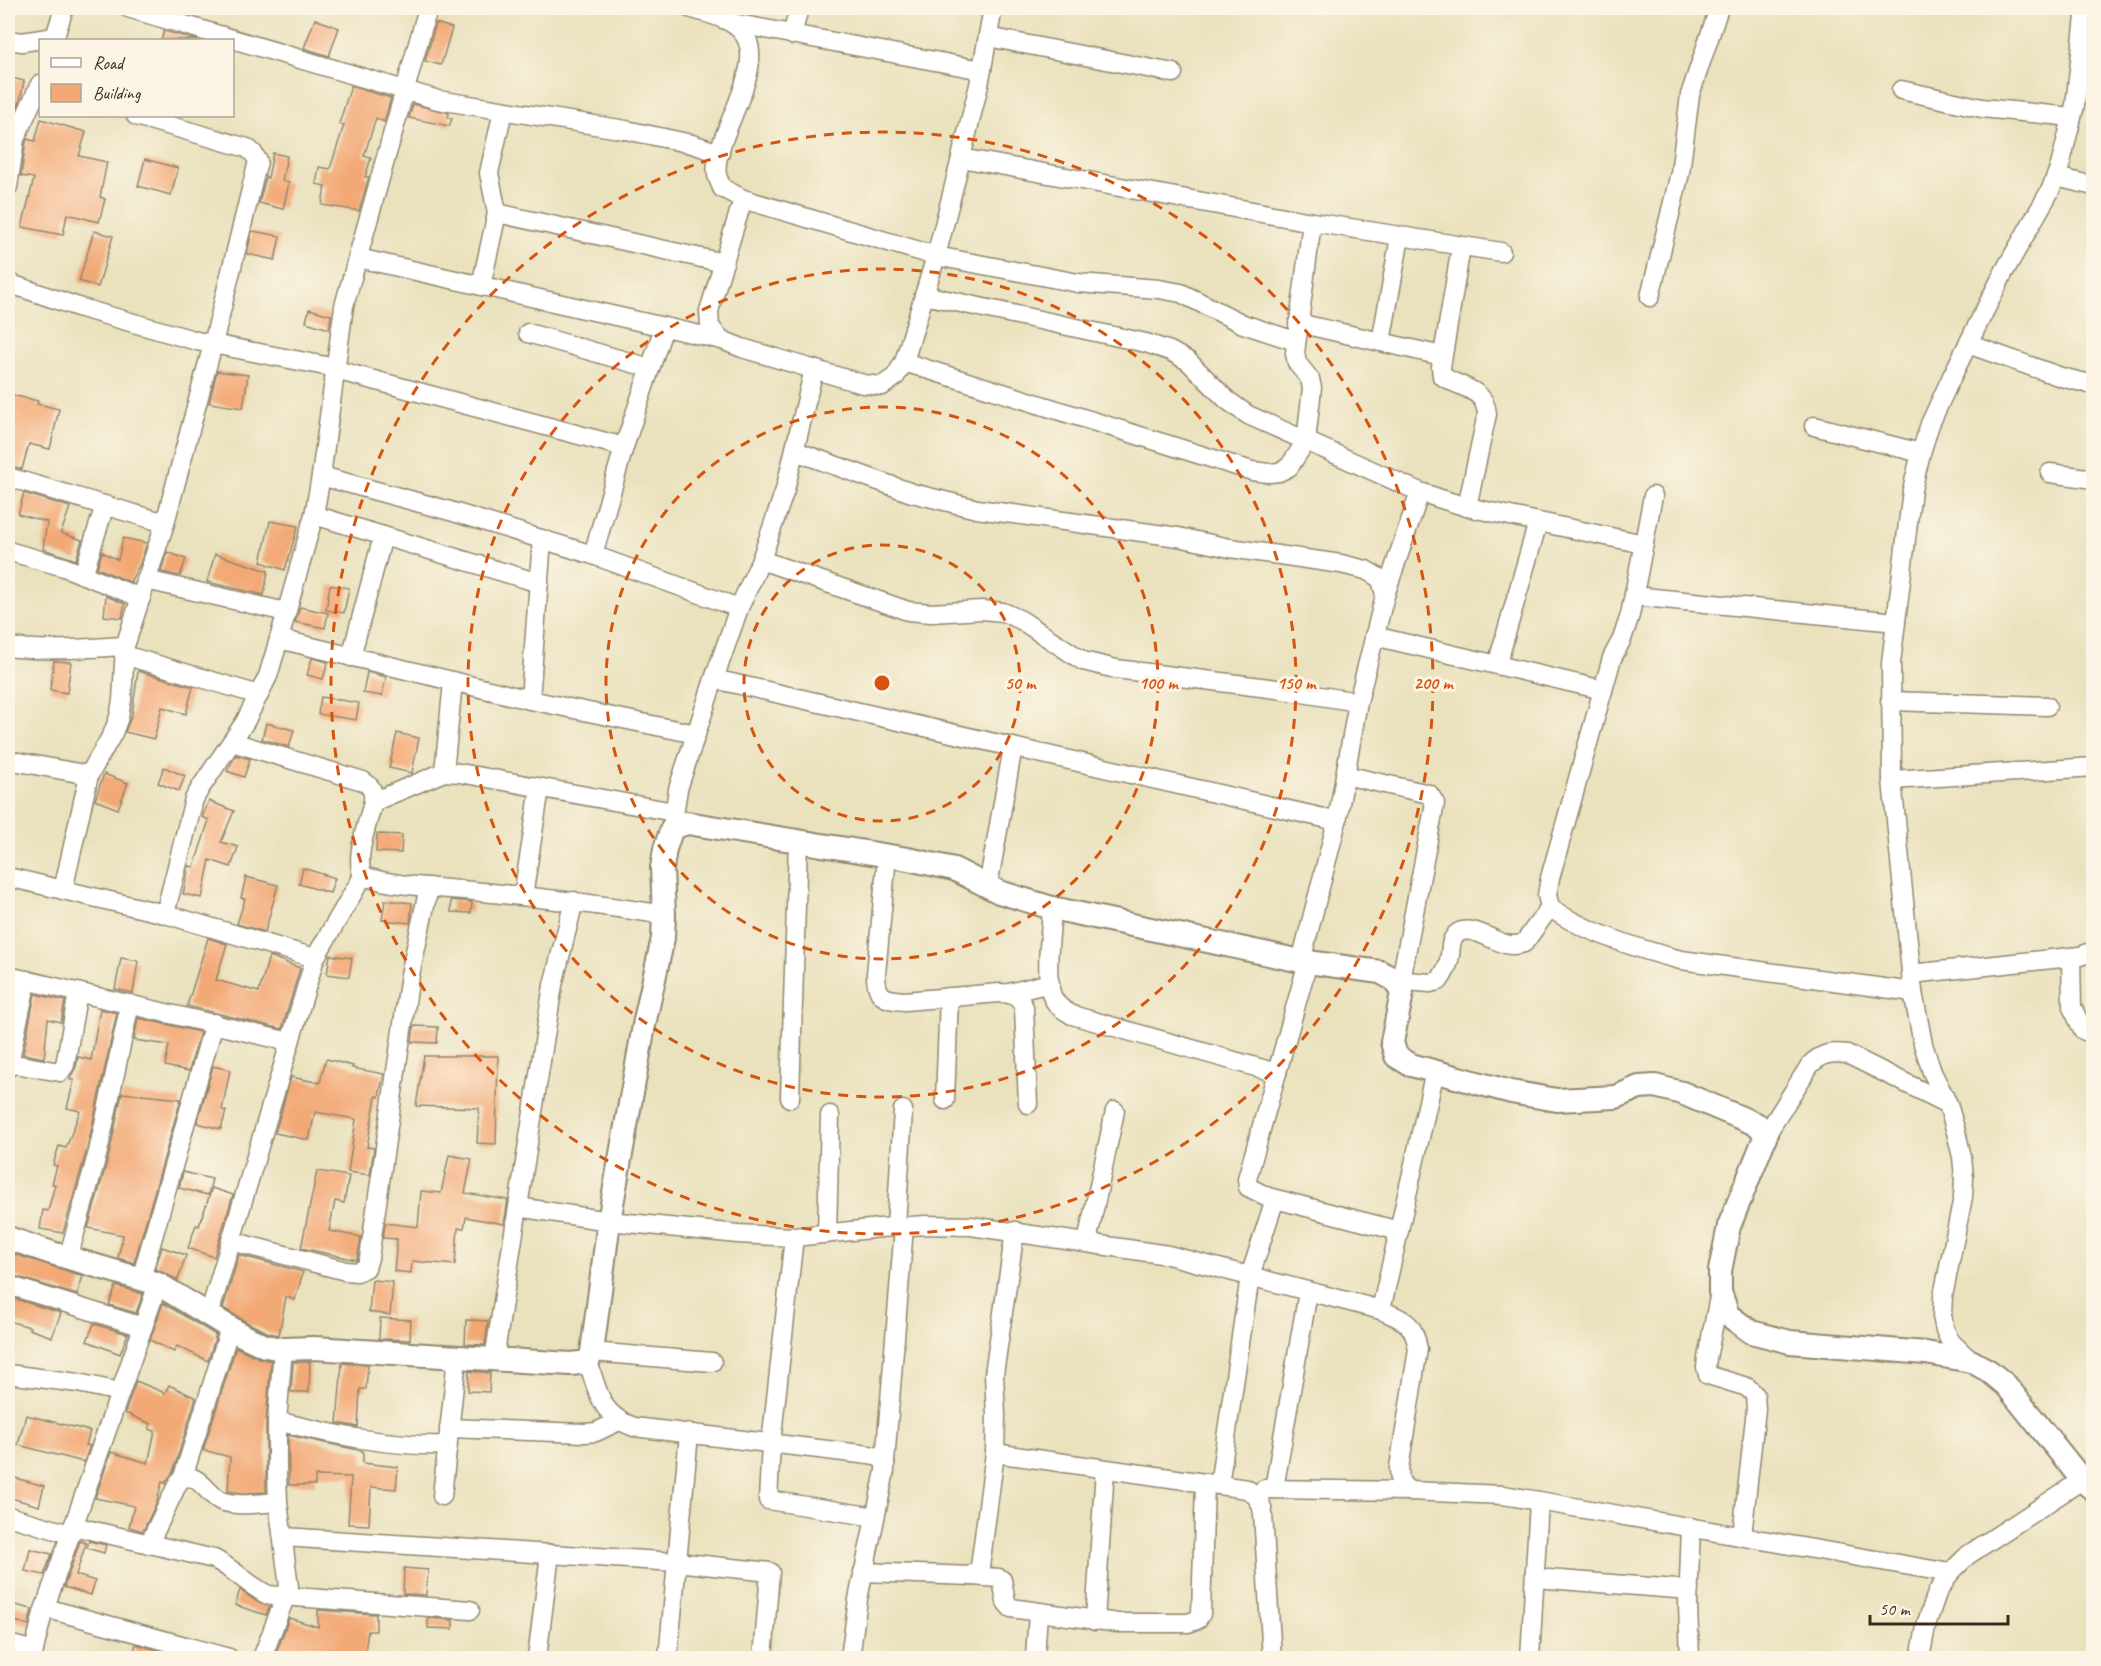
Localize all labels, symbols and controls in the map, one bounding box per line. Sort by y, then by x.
legend [39,39,234,117]
text: Road [93,52,126,74]
text: Building [93,82,142,104]
text: 50 m [1005,672,1037,694]
text: 100 m [1139,672,1179,694]
text: 150 m [1277,672,1317,694]
text: 200 m [1414,672,1454,694]
centre of rings [872,673,892,693]
scale bar [1870,1588,2008,1626]
text: 50 m [1879,1598,1912,1620]

